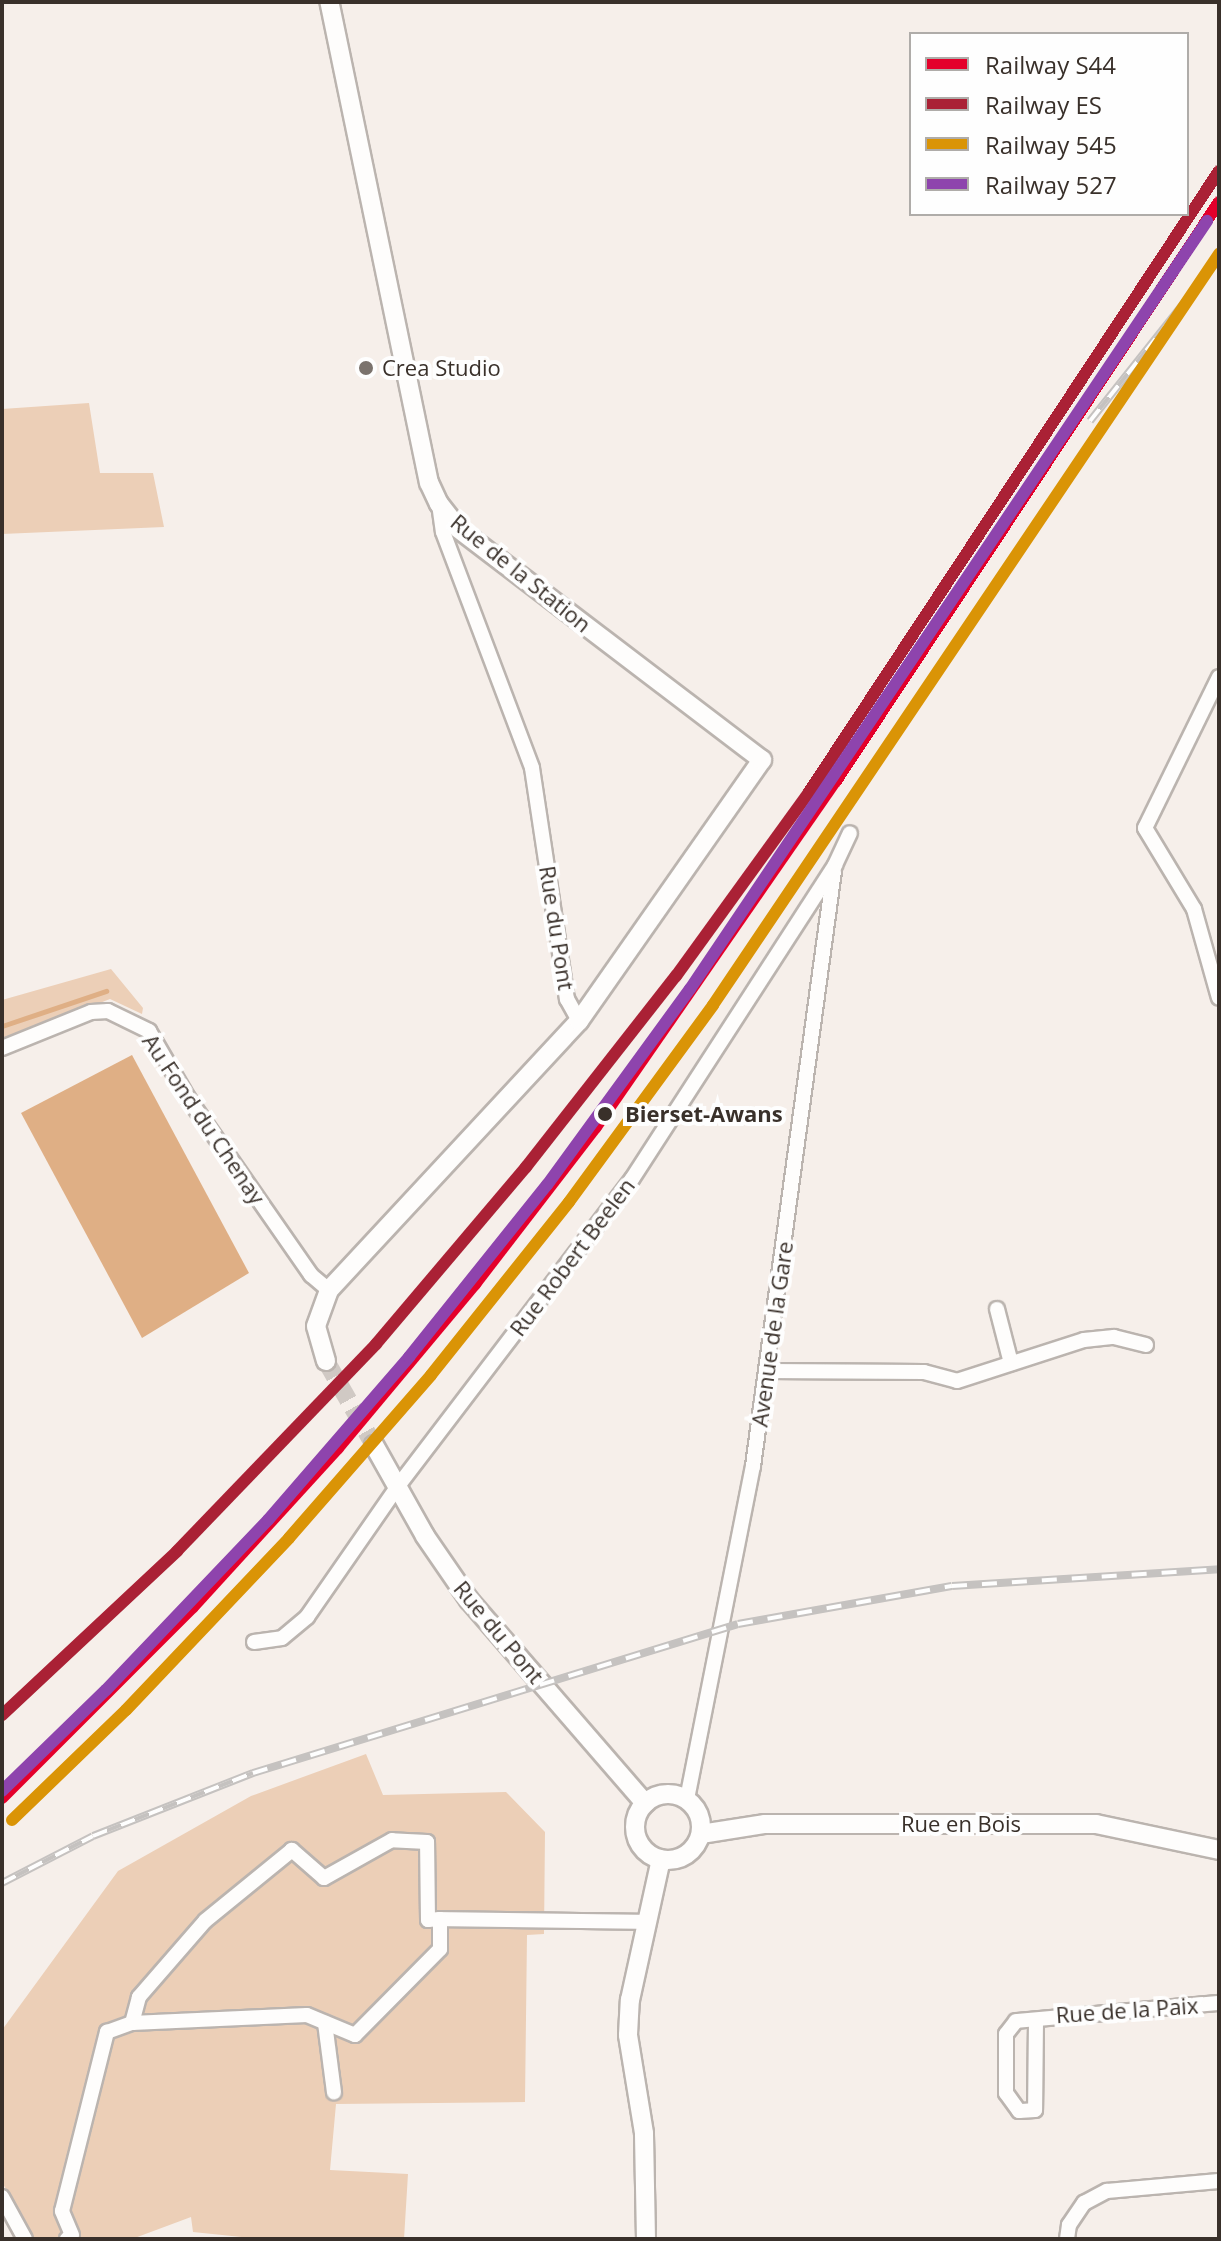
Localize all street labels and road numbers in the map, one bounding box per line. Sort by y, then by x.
street label: Rue de la Station [446,508,596,638]
street label: Rue du Pont [534,864,580,992]
street label: Au Fond du Chenay [137,1029,271,1209]
street label: Rue Robert Beelen [504,1173,640,1341]
street label: Avenue de la Gare [746,1240,798,1428]
street label: Rue du Pont [449,1575,549,1689]
street label: Rue en Bois [901,1811,1021,1837]
street label: Rue de la Paix [1055,1992,1199,2028]

